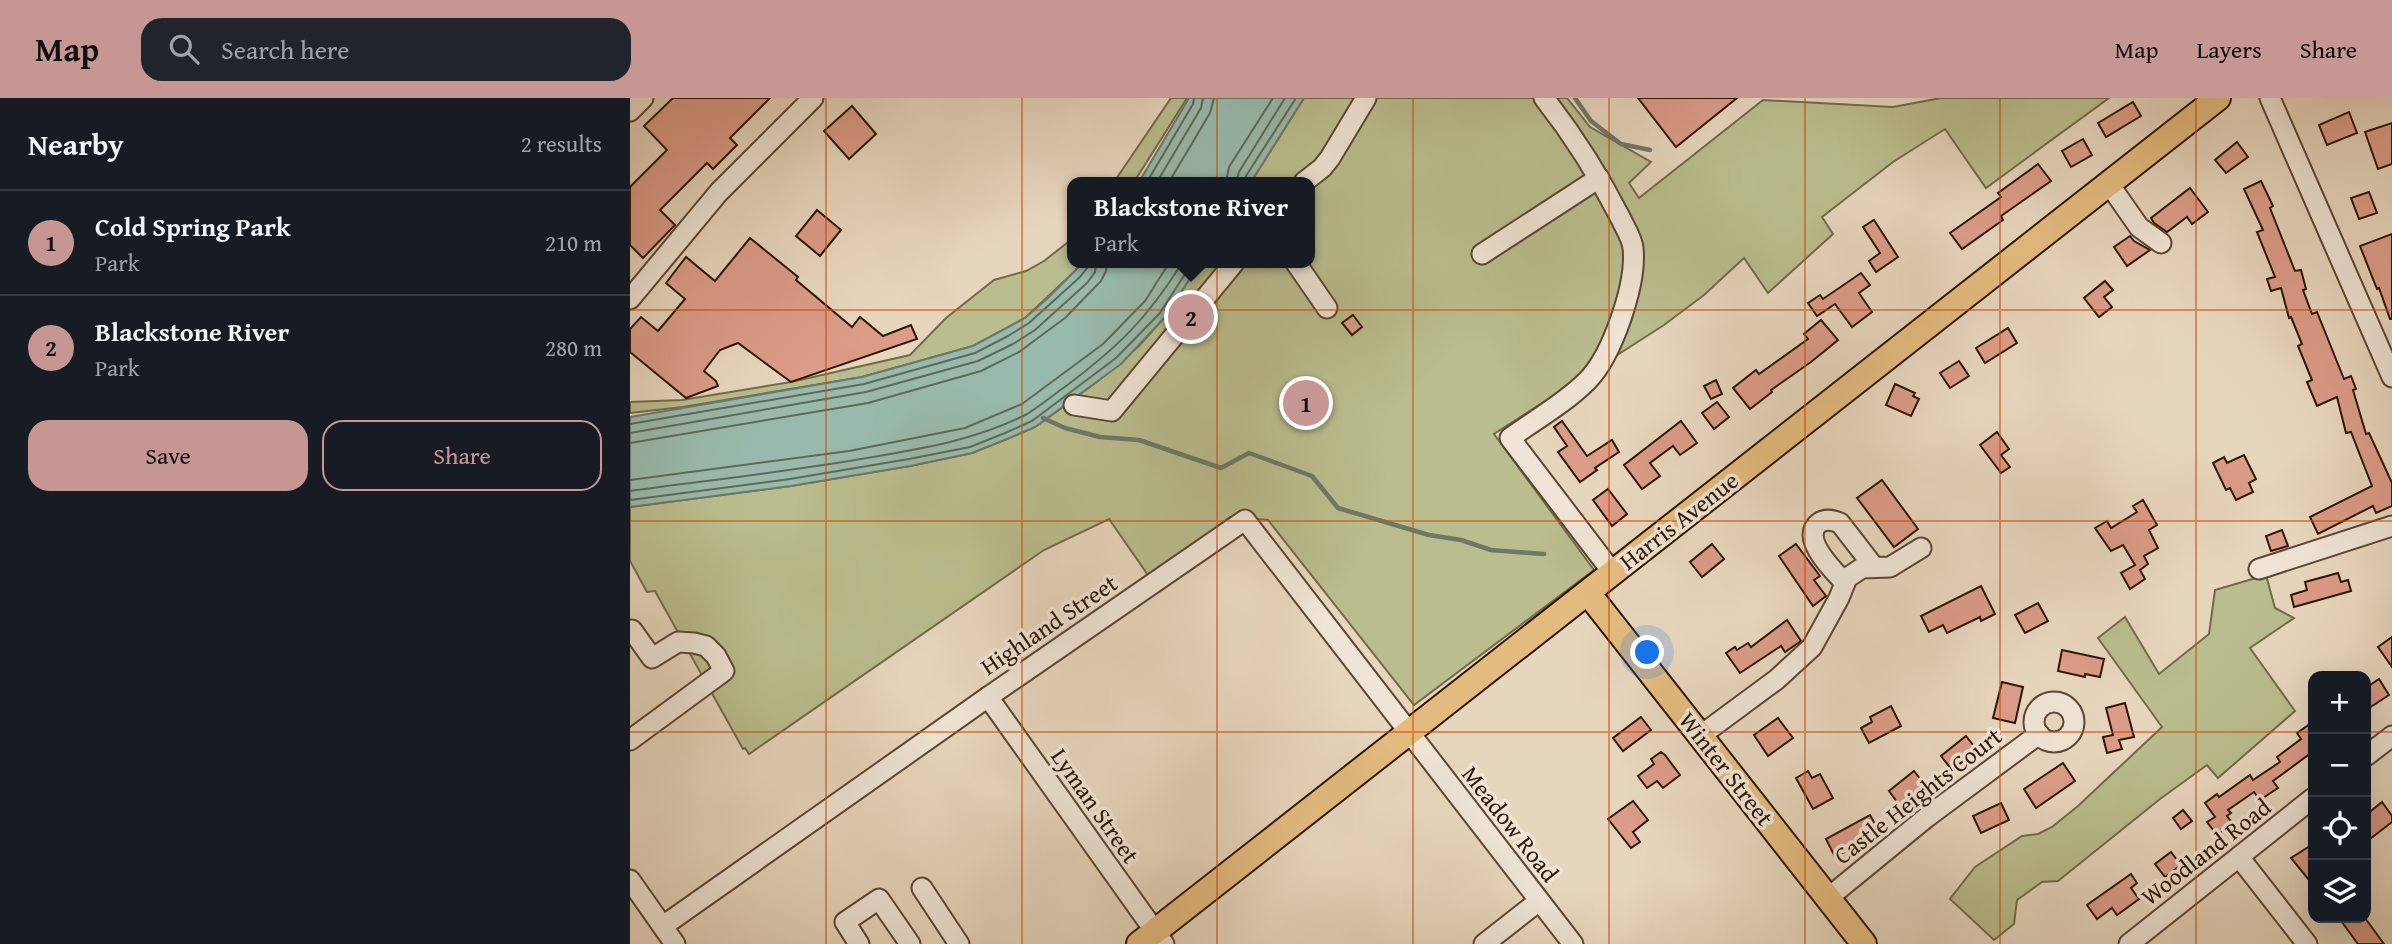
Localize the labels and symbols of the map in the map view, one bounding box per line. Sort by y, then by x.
pin: 2 [1168,291,1214,343]
pin: 1 [1283,377,1329,429]
street label: Harris Avenue [1612,463,1746,578]
street label: Highland Street [973,565,1125,683]
your location [1630,635,1664,669]
street label: Winter Street [1671,704,1782,834]
street label: Castle Heights Court [1826,718,2010,872]
street label: Lyman Street [1043,741,1148,871]
street label: Meadow Road [1454,758,1567,890]
street label: Woodland Road [2133,789,2278,914]

